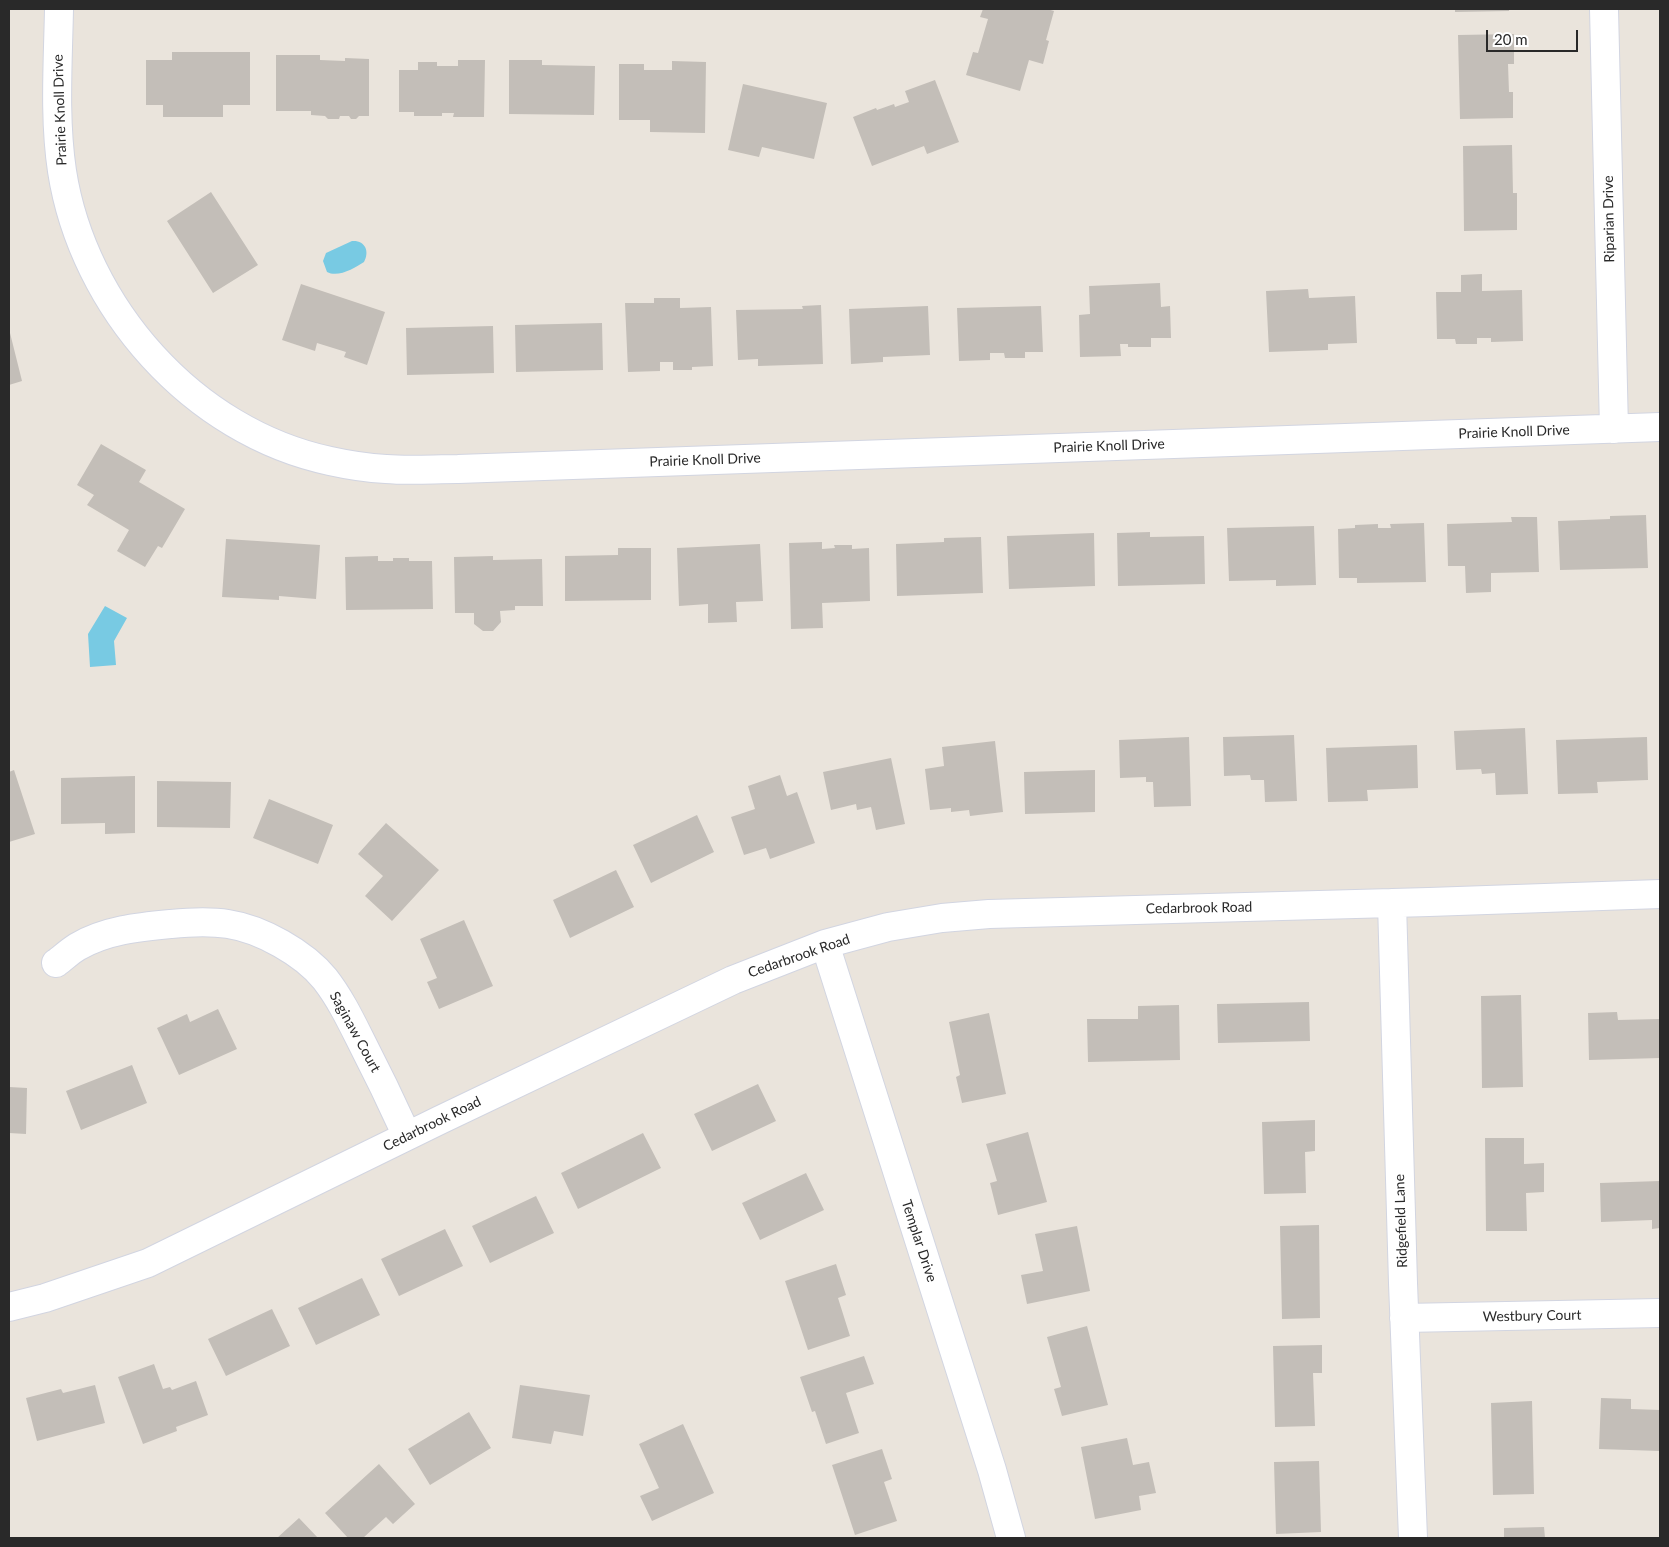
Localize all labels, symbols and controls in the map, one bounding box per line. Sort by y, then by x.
scale bar [1489,20,1582,52]
text: 20 m [1494,30,1528,48]
street label: Prairie Knoll Drive [50,54,70,166]
street label: Riparian Drive [1600,175,1618,263]
street label: Prairie Knoll Drive [1458,422,1570,442]
street label: Prairie Knoll Drive [1053,436,1165,456]
street label: Prairie Knoll Drive [649,450,761,470]
street label: Cedarbrook Road [1145,899,1253,917]
street label: Cedarbrook Road [746,931,852,981]
street label: Saginaw Court [326,989,384,1075]
street label: Cedarbrook Road [380,1093,484,1155]
street label: Ridgefield Lane [1391,1174,1411,1268]
street label: Templar Drive [898,1198,940,1284]
street label: Westbury Court [1482,1307,1582,1325]

